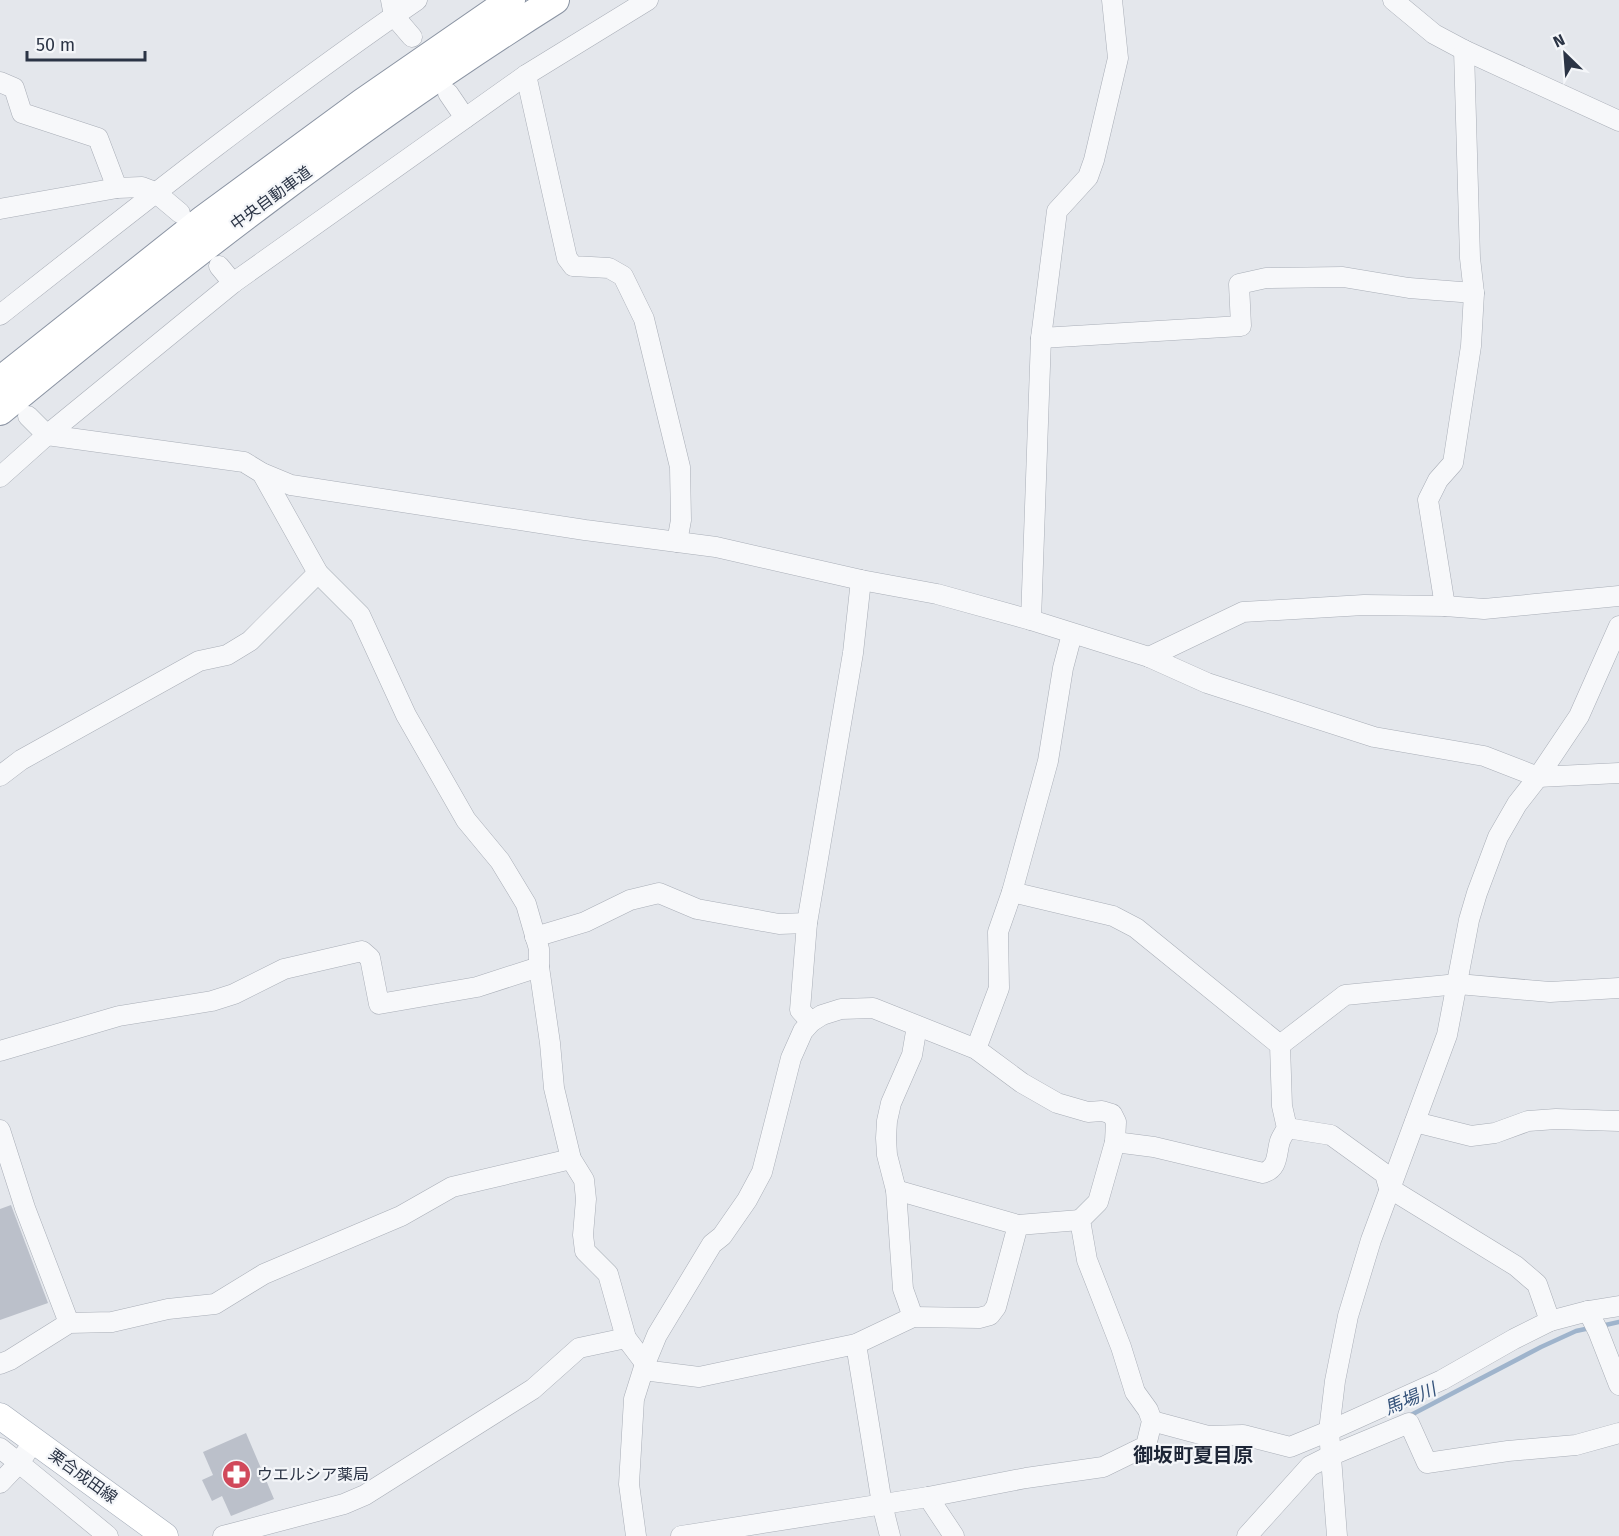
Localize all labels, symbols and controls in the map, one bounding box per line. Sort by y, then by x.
scale bar [27,24,146,62]
north arrow [1535,24,1595,84]
text: N [1550,30,1568,52]
text: 50 m [36,34,75,56]
street label: 中央自動車道 [227,162,315,234]
water label: 馬場川 [1381,1378,1441,1420]
district label: 御坂町夏目原 [1133,1443,1253,1467]
street label: 栗合成田線 [45,1445,121,1507]
pharmacy icon: ウエルシア薬局 [220,1458,252,1490]
place label: ウエルシア薬局 [257,1465,369,1484]

